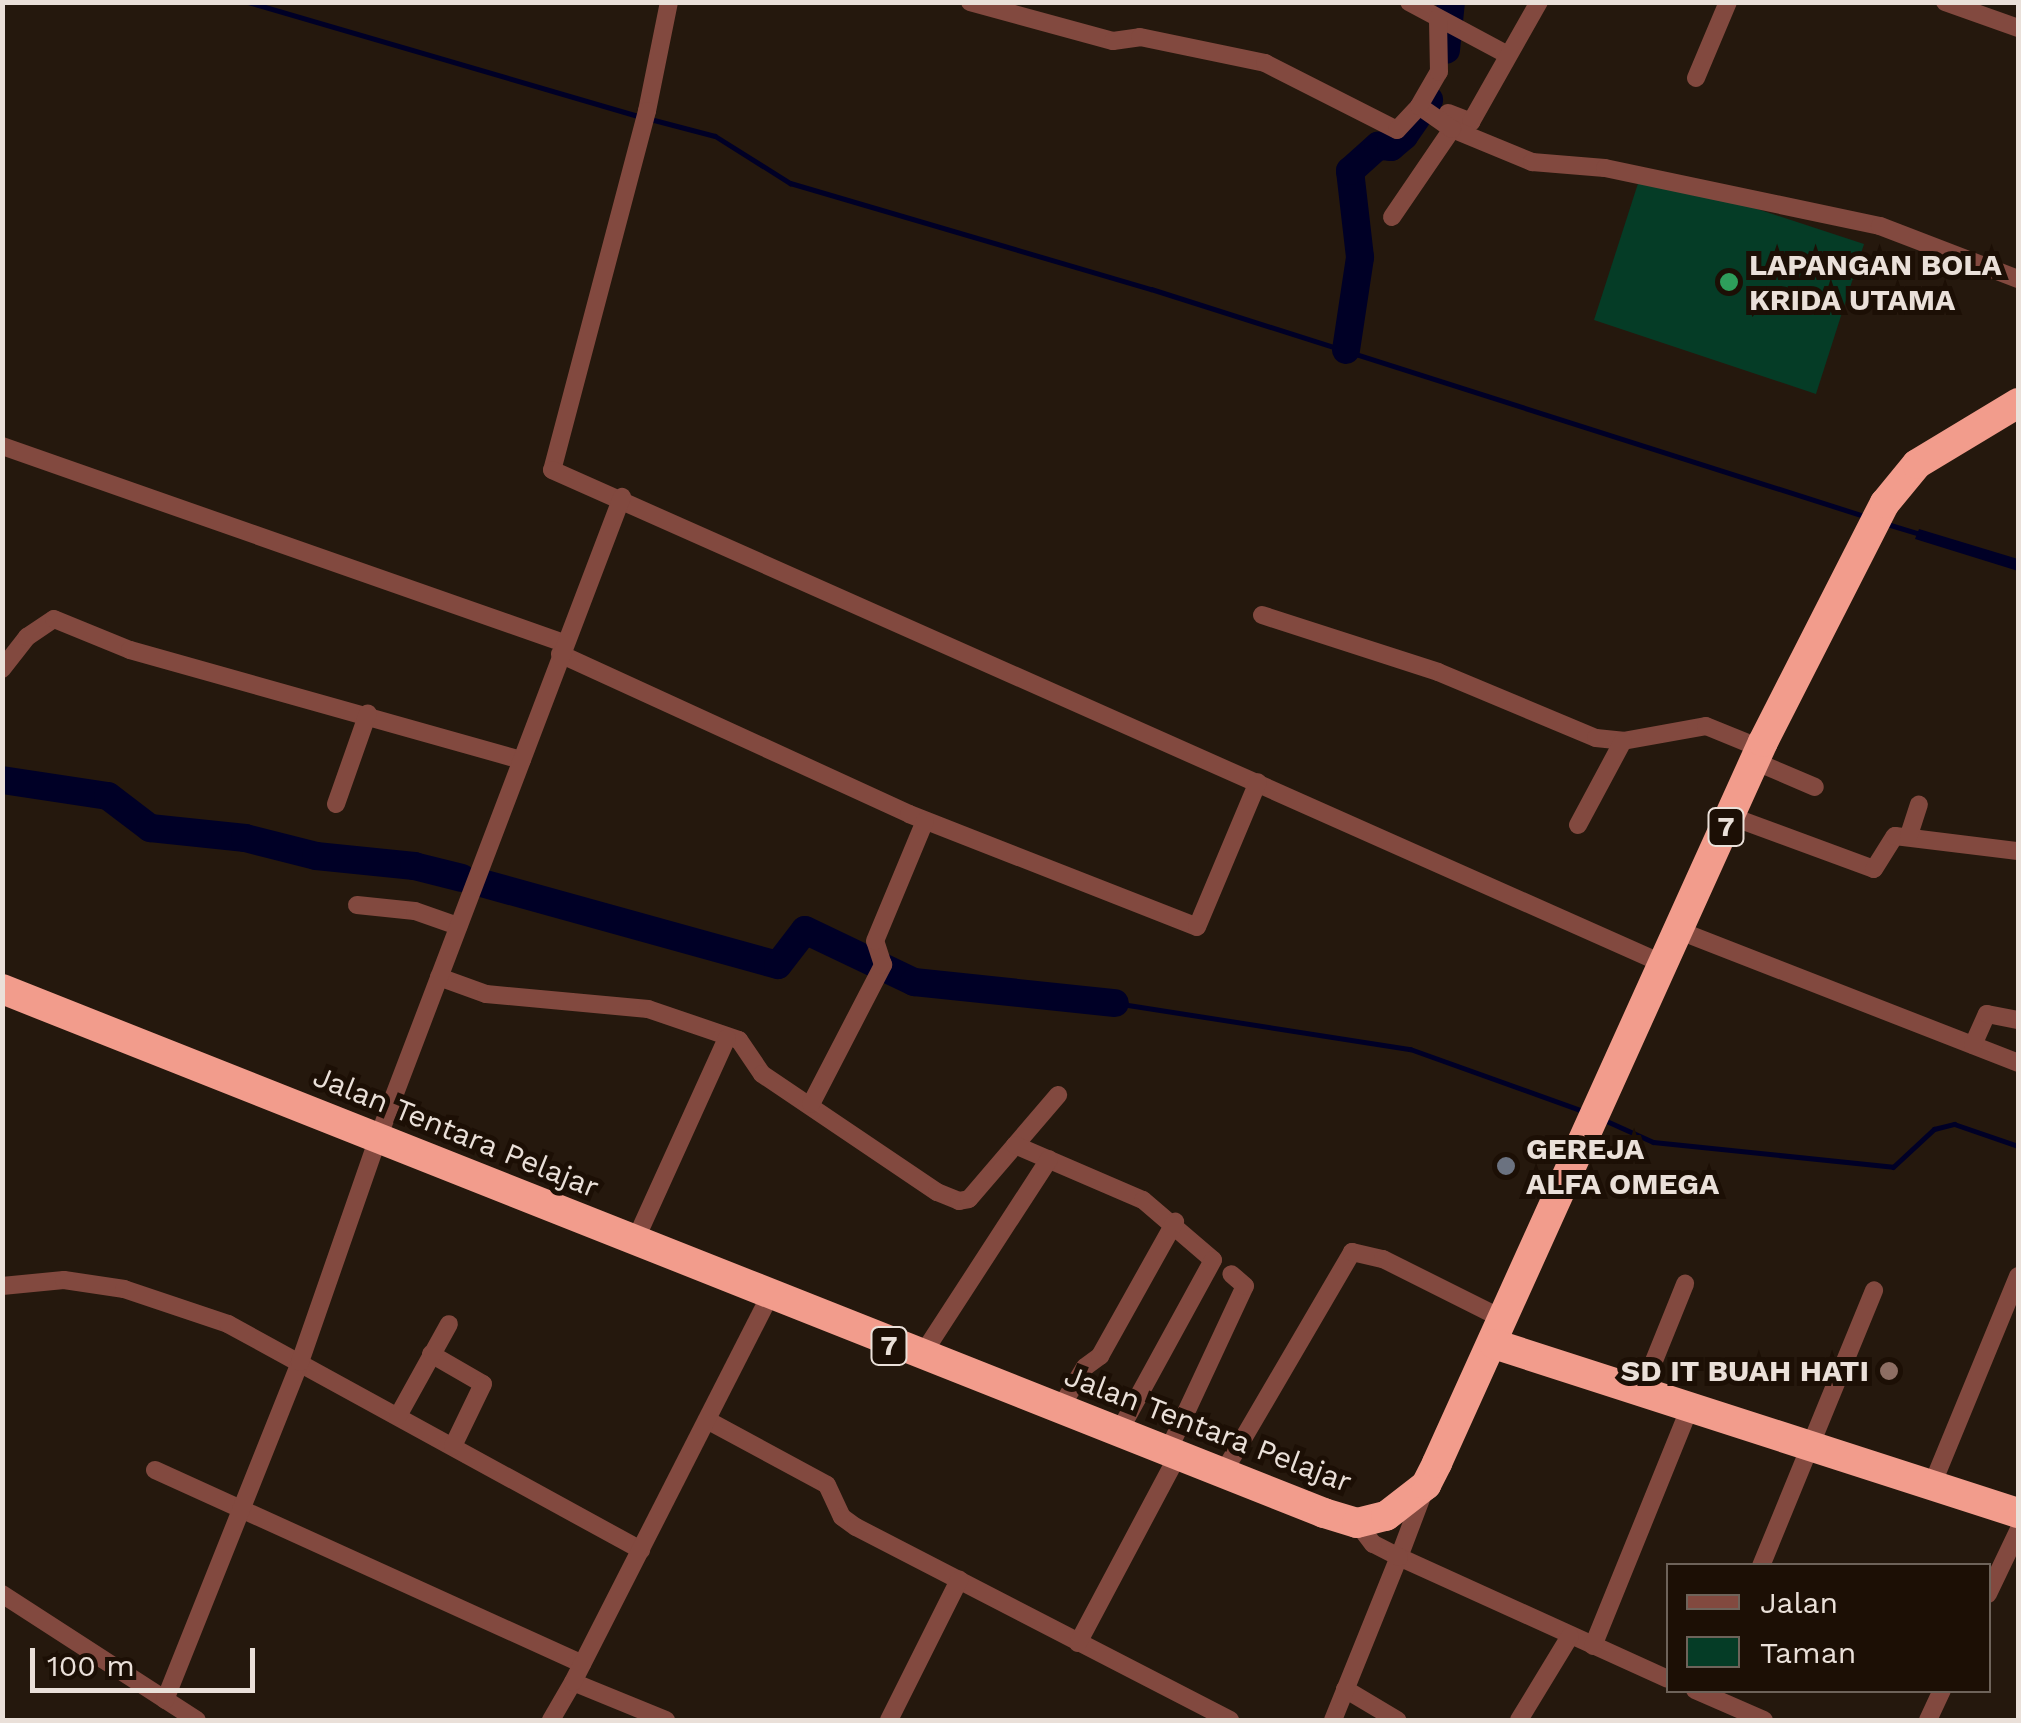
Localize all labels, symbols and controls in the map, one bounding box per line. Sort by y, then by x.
place label: LAPANGAN BOLA KRIDA UTAMA [1749,247,2002,318]
marker: LAPANGAN BOLA KRIDA UTAMA [1718,271,1740,293]
road number: 7 [1706,804,1746,850]
street label: Jalan Tentara Pelajar [307,1058,605,1206]
place label: GEREJA ALFA OMEGA [1526,1131,1720,1202]
marker: GEREJA ALFA OMEGA [1495,1155,1517,1177]
road number: 7 [869,1323,909,1369]
place label: SD IT BUAH HATI [1620,1353,1869,1389]
street label: Jalan Tentara Pelajar [1059,1357,1357,1501]
marker: SD IT BUAH HATI [1878,1360,1900,1382]
legend [1666,1563,1991,1693]
text: Jalan [1760,1585,1838,1620]
scale bar [35,1628,260,1690]
text: Taman [1760,1635,1856,1670]
text: 100 m [47,1648,135,1683]

